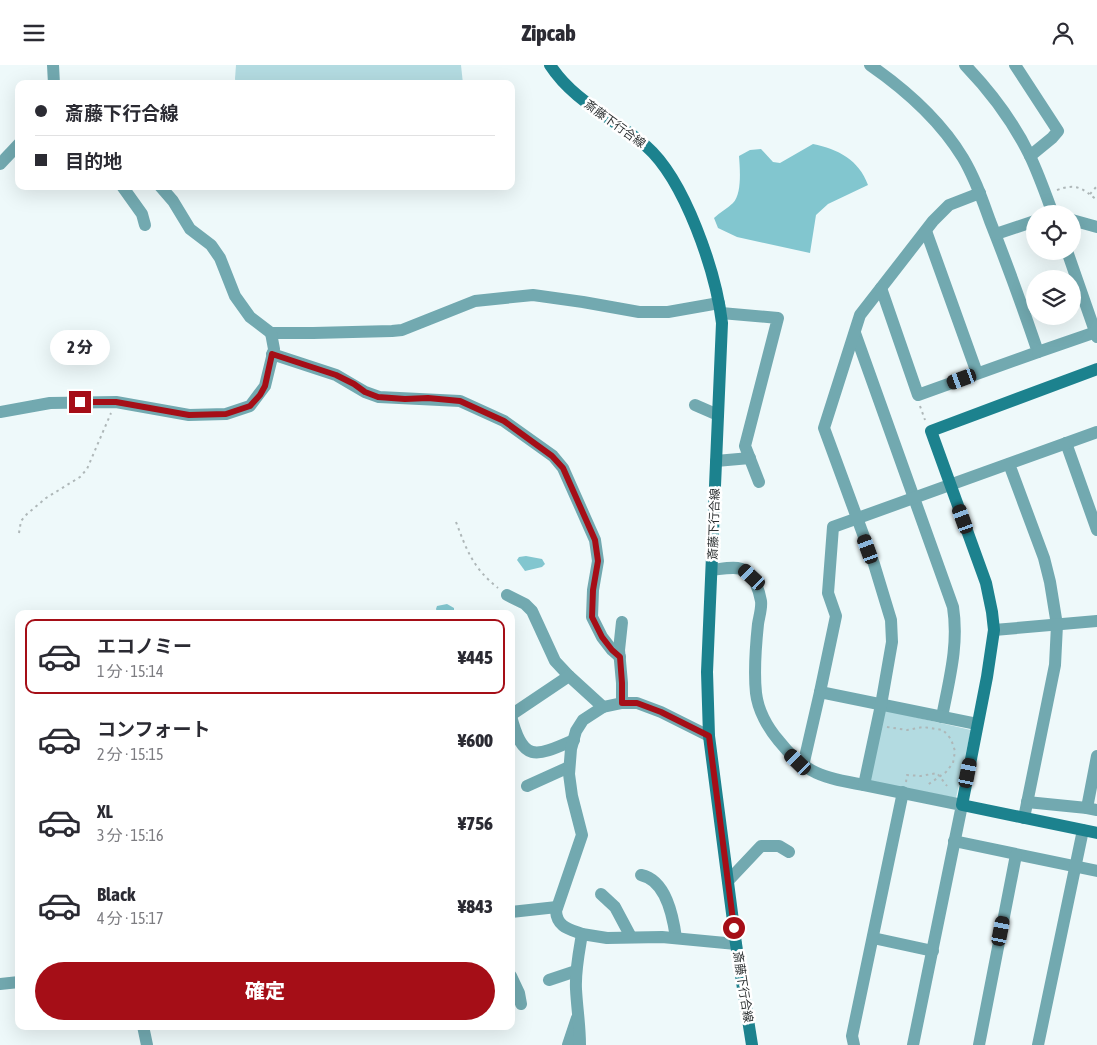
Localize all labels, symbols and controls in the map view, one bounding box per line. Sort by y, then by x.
icon: menu [20,19,48,47]
icon: person [1049,19,1077,47]
text: Zipcab [521,20,576,46]
street label: 斎藤下行合線 [582,97,648,151]
text: 斎藤下行合線 [65,102,179,124]
text: 目的地 [65,150,122,172]
map controls [1026,205,1081,325]
button: locate [1026,205,1081,260]
button: layers [1026,270,1081,325]
callout: 2 分 [50,329,110,365]
text: 2 分 [67,338,93,356]
car [945,367,978,391]
route end [69,391,91,413]
street label: 斎藤下行合線 [706,488,722,560]
car [950,502,975,536]
car [855,532,880,566]
car [735,561,768,593]
icon: car [37,634,82,679]
text: エコノミー [97,635,192,657]
text: ¥445 [458,646,493,668]
text: 1 分 · 15:14 [97,662,163,680]
icon: car [37,717,82,762]
text: コンフォート [97,718,210,740]
text: ¥600 [458,729,493,751]
text: 2 分 · 15:15 [97,745,163,763]
car [781,746,814,778]
car [957,757,978,789]
icon: car [37,800,82,845]
text: XL [97,800,113,822]
text: ¥756 [458,812,493,834]
text: 3 分 · 15:16 [97,826,163,844]
icon: car [37,883,82,928]
text: Black [97,883,135,905]
text: ¥843 [458,895,493,917]
text: 4 分 · 15:17 [97,909,163,927]
car [990,915,1011,947]
route start [723,917,745,939]
street label: 斎藤下行合線 [730,950,756,1024]
button: 確定 [35,962,495,1020]

